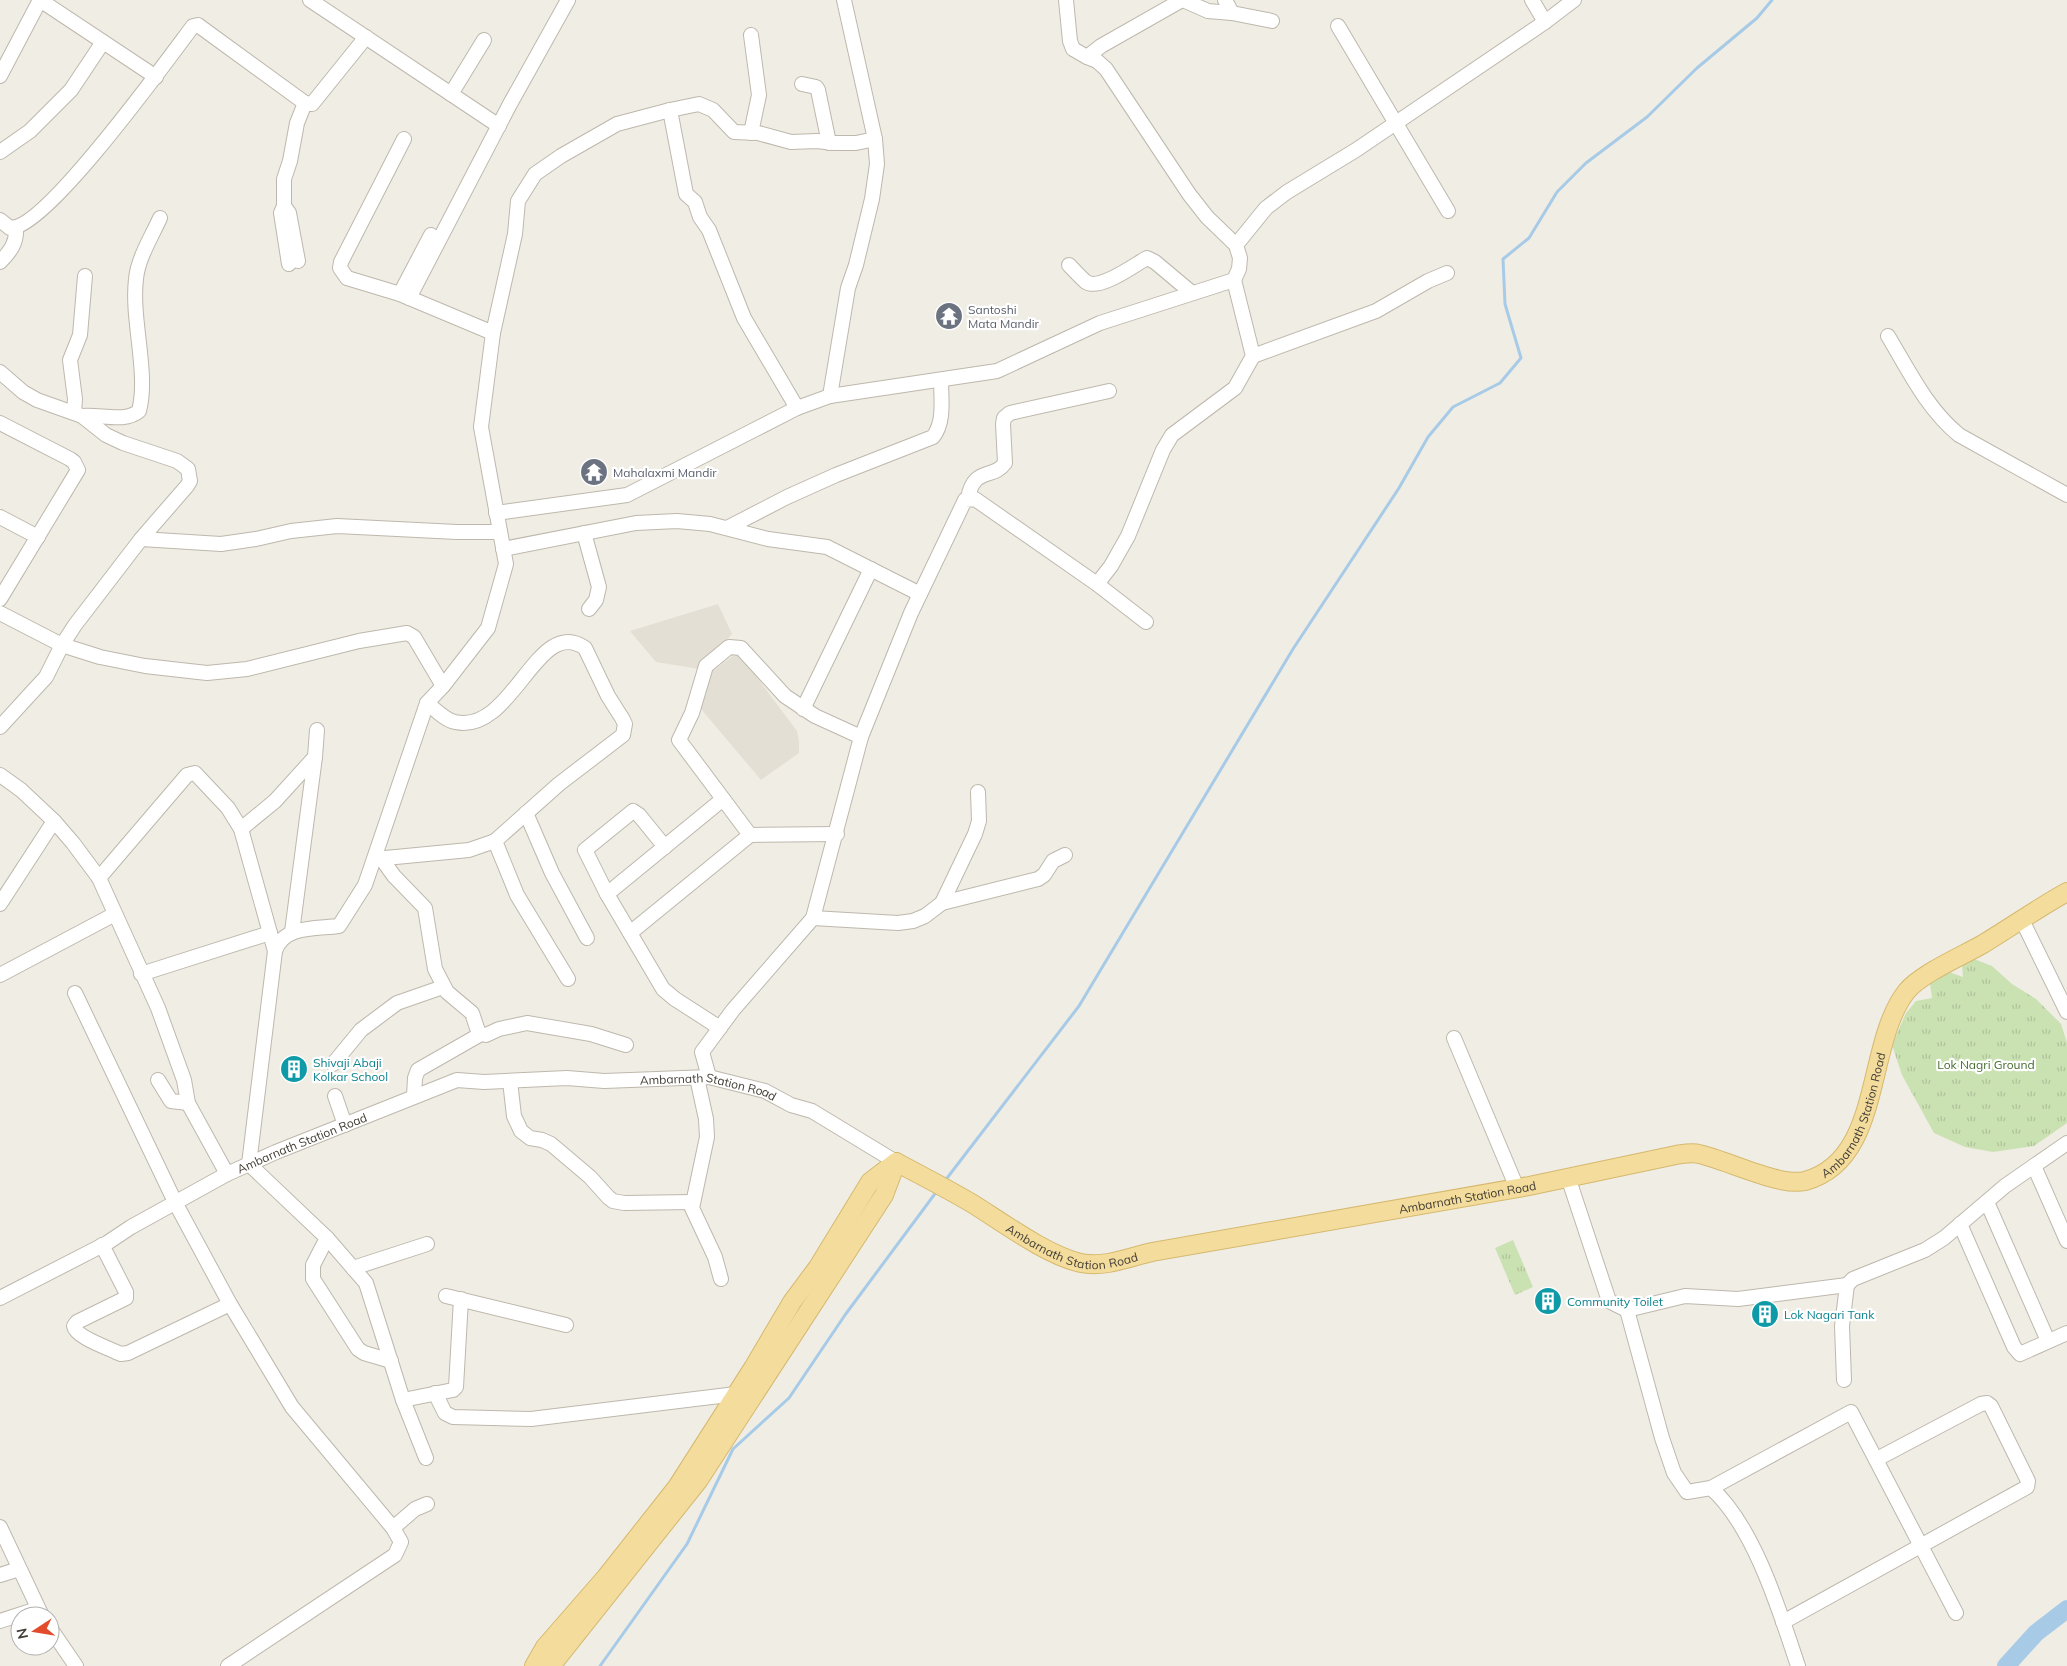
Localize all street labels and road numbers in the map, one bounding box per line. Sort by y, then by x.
street label: Ambarnath Station Road [1818,1051,1888,1181]
street label: Ambarnath Station Road [639,1069,779,1103]
street label: Ambarnath Station Road [234,1109,369,1176]
street label: Ambarnath Station Road [1398,1177,1537,1216]
street label: Ambarnath Station Road [1004,1220,1139,1272]

